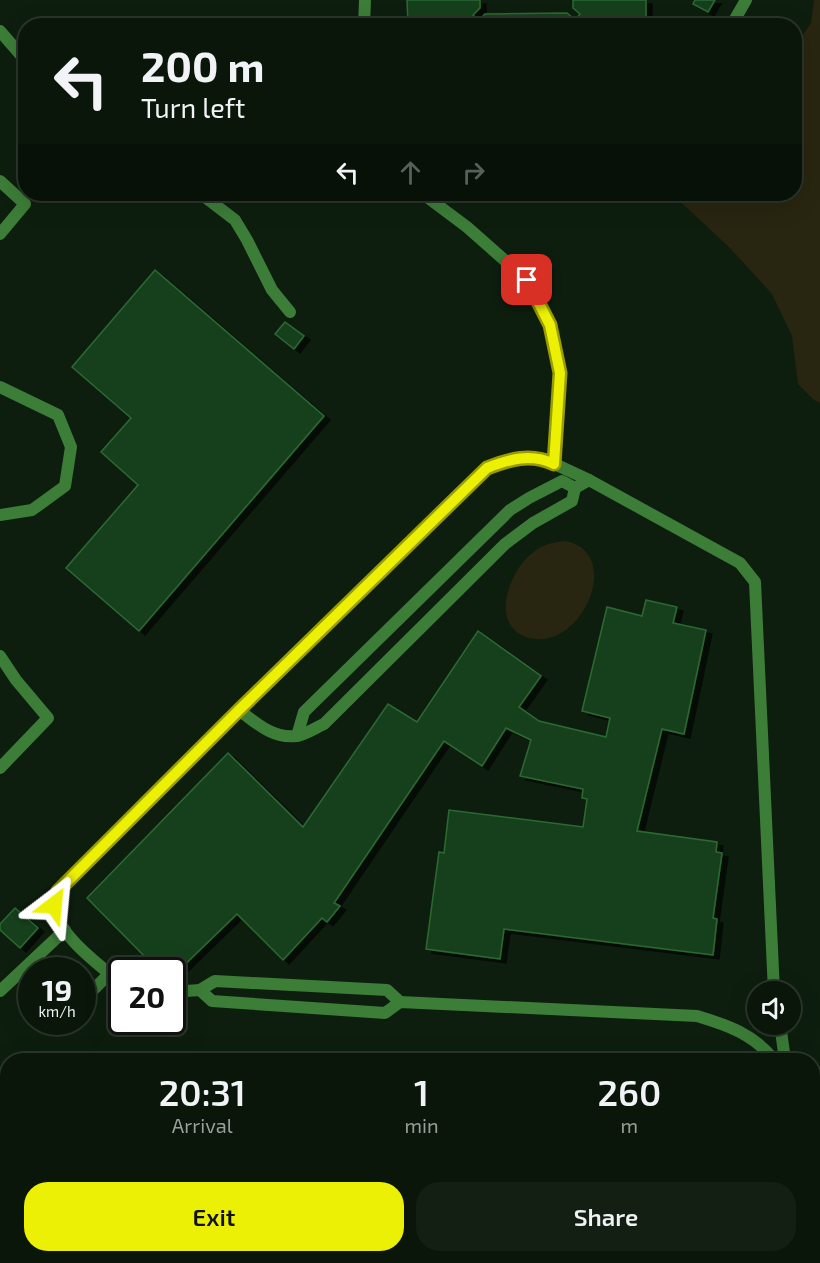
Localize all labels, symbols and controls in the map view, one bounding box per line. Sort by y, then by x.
text: 200 m [141,40,264,90]
icon: left [42,42,120,120]
text: Turn left [141,91,245,123]
icon: left [331,156,364,189]
icon: ahead [394,156,427,189]
icon: right [457,156,490,189]
pin [501,254,552,305]
icon: arrive [510,263,543,296]
position arrow [22,873,86,937]
speed limit sign: 20 [108,957,186,1035]
text: 19 [42,971,72,1007]
map controls [747,981,801,1035]
button: sound [747,981,801,1035]
text: km/h [38,1002,76,1020]
text: 20:31 [159,1070,246,1113]
text: 1 [414,1070,429,1113]
text: 260 [597,1070,661,1113]
text: Arrival [172,1113,233,1137]
text: min [405,1113,439,1137]
text: m [621,1113,638,1137]
button: Exit [24,1182,404,1251]
button: Share [416,1182,796,1251]

